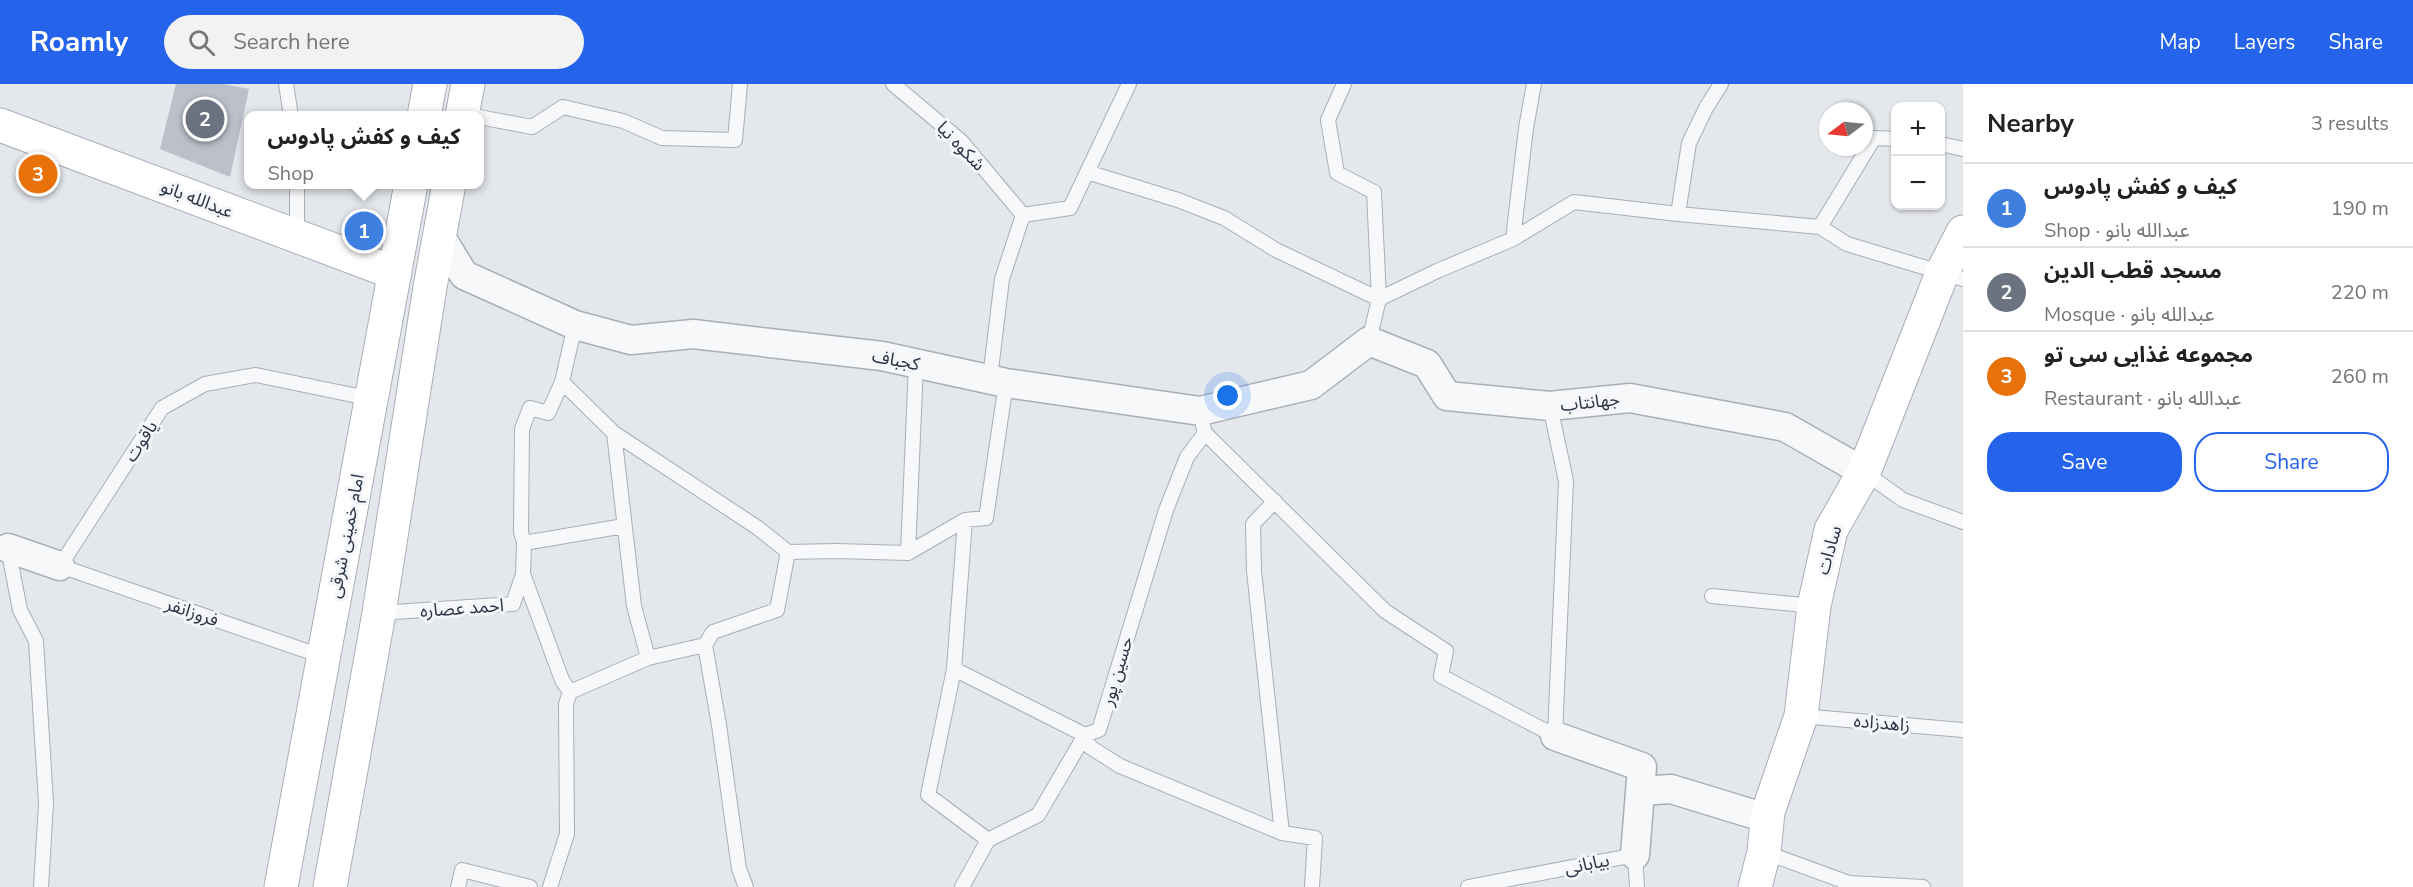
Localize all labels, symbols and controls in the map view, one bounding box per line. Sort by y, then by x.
search box [164,15,584,69]
text: Roamly [30,23,128,61]
icon: search [185,26,218,59]
text: Search here [233,27,350,57]
text: Map [2159,28,2201,56]
text: Layers [2234,28,2295,56]
text: Share [2328,28,2383,56]
pin: 2 [186,96,224,141]
north arrow [1819,102,1873,156]
map controls [1891,102,1945,210]
button: + [1891,102,1945,156]
text: Nearby [1987,106,2074,141]
text: 3 results [2311,110,2389,137]
popup [244,111,484,189]
street label: شکوه نیا [931,116,991,176]
text: کیف و کفش پادوس [268,122,460,152]
pin: 3 [18,152,57,196]
button: − [1891,156,1945,210]
text: Shop [268,160,314,187]
text: کیف و کفش پادوس [2044,172,2237,202]
street label: عبدالله بانو [157,174,237,224]
text: 1 [2001,195,2013,222]
text: 190 m [2331,195,2389,222]
pin: 1 [344,208,384,254]
text: Shop · عبدالله بانو [2044,217,2190,244]
text: مسجد قطب الدین [2044,256,2222,286]
text: 2 [2001,279,2013,306]
text: 220 m [2331,279,2389,306]
text: Mosque · عبدالله بانو [2044,301,2215,328]
text: مجموعه غذایی سی تو [2044,340,2253,370]
street label: کجباف [870,344,922,376]
text: 3 [2001,363,2013,390]
text: 260 m [2331,363,2389,390]
your location [1213,381,1242,410]
text: Restaurant · عبدالله بانو [2044,385,2241,412]
street label: جهانتاب [1559,387,1621,417]
street label: یاقوت [119,416,163,466]
button: Save [1987,432,2182,492]
button: Share [2194,432,2389,492]
street label: امام خمینی شرقی [322,472,372,601]
street label: سادات [1811,523,1847,577]
street label: فروزانفر [161,591,222,632]
street label: احمد عصاره [419,593,505,623]
street label: حسین پور [1095,634,1139,709]
street label: زاهدزاده [1853,709,1911,737]
street label: بیابانی [1563,848,1611,880]

